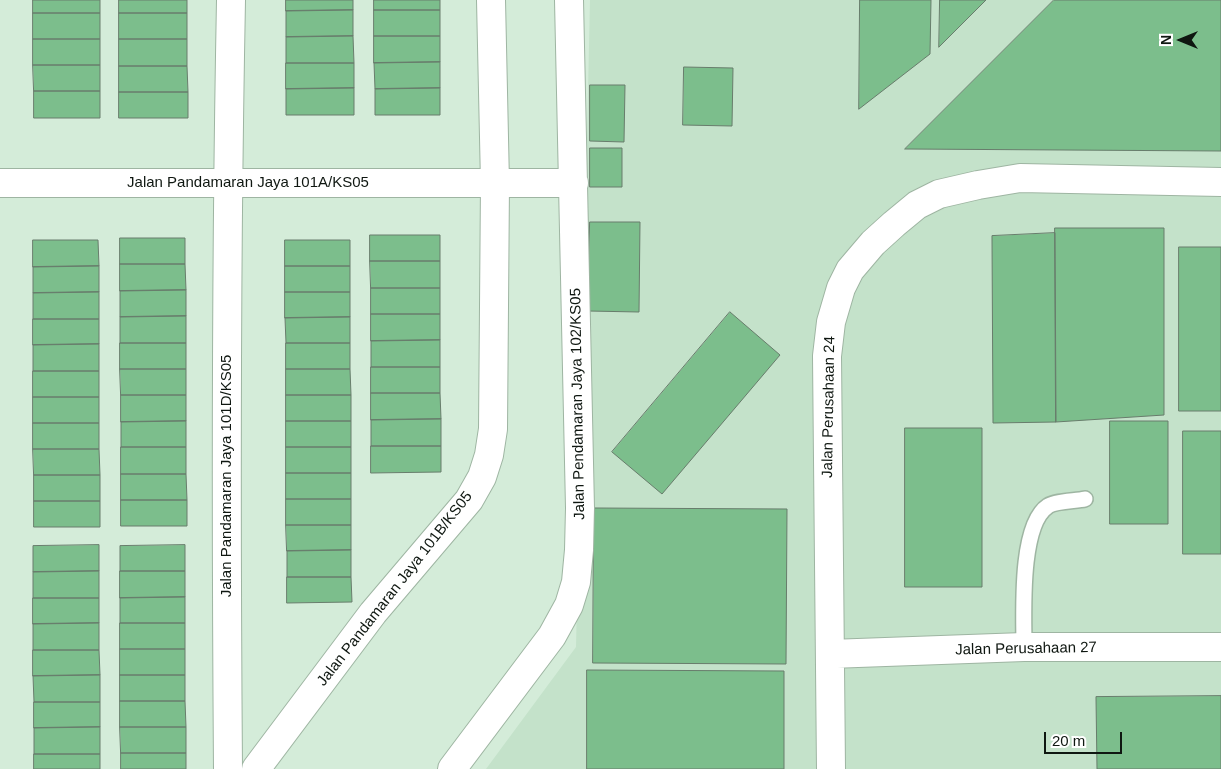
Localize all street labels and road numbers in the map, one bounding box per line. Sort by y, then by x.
street label: Jalan Pandamaran Jaya 101A/KS05 [127,174,369,192]
street label: Jalan Pendamaran Jaya 102/KS05 [567,288,589,520]
street label: Jalan Perusahaan 24 [819,336,839,478]
street label: Jalan Pandamaran Jaya 101D/KS05 [218,355,236,597]
street label: Jalan Pandamaran Jaya 101B/KS05 [313,488,477,690]
street label: Jalan Perusahaan 27 [955,639,1097,659]

